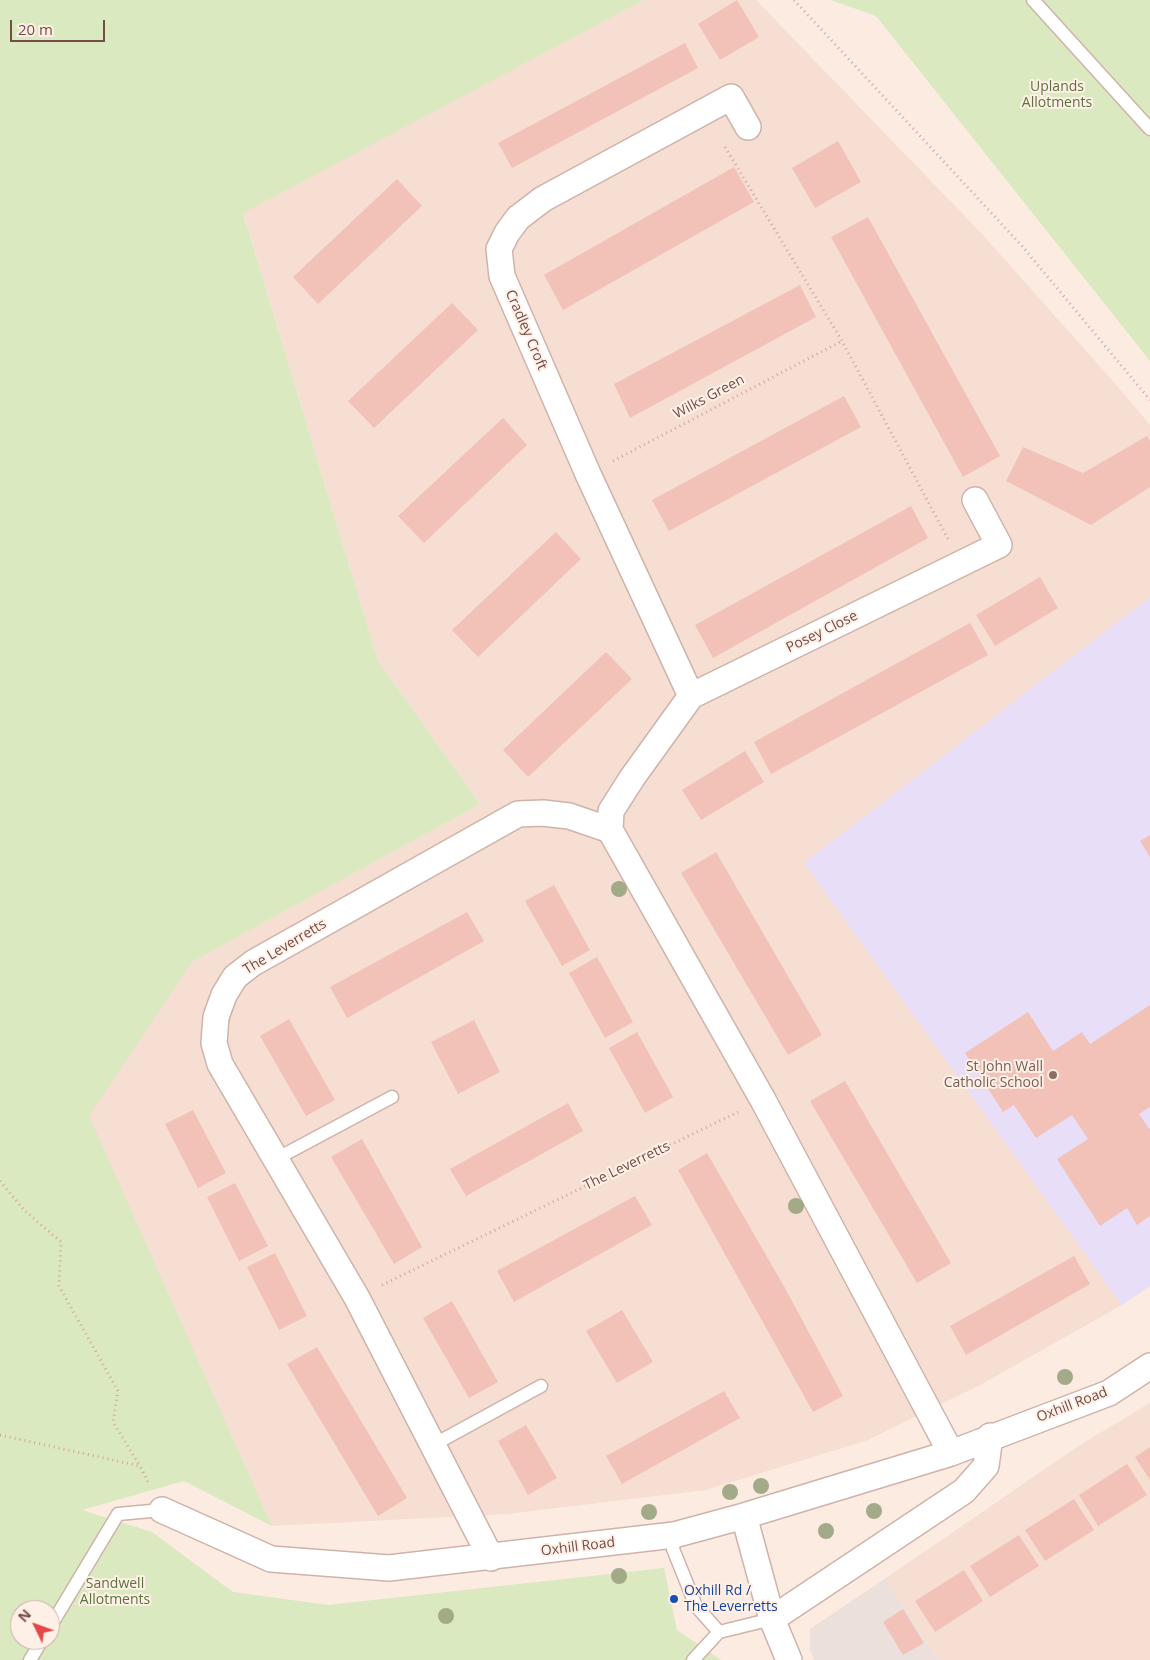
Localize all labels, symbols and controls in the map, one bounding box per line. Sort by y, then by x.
scale bar [12,10,108,42]
text: 20 m [18,19,53,39]
park label: Uplands Allotments [1022,79,1092,111]
street label: Cradley Croft [502,287,550,373]
street label: Wilks Green [671,371,747,423]
street label: Posey Close [784,607,860,657]
street label: The Leverretts [240,916,330,978]
place label: St John Wall Catholic School [944,1059,1043,1092]
marker: St John Wall Catholic School [1047,1069,1059,1081]
street label: The Leverretts [581,1138,673,1194]
street label: Oxhill Road [1034,1384,1110,1426]
street label: Oxhill Road [540,1534,616,1560]
park label: Sandwell Allotments [80,1576,150,1608]
place label: Oxhill Rd / The Leverretts [684,1583,778,1615]
marker: Oxhill Rd / The Leverretts [668,1593,680,1605]
north arrow [10,1600,60,1650]
text: N [13,1605,35,1626]

